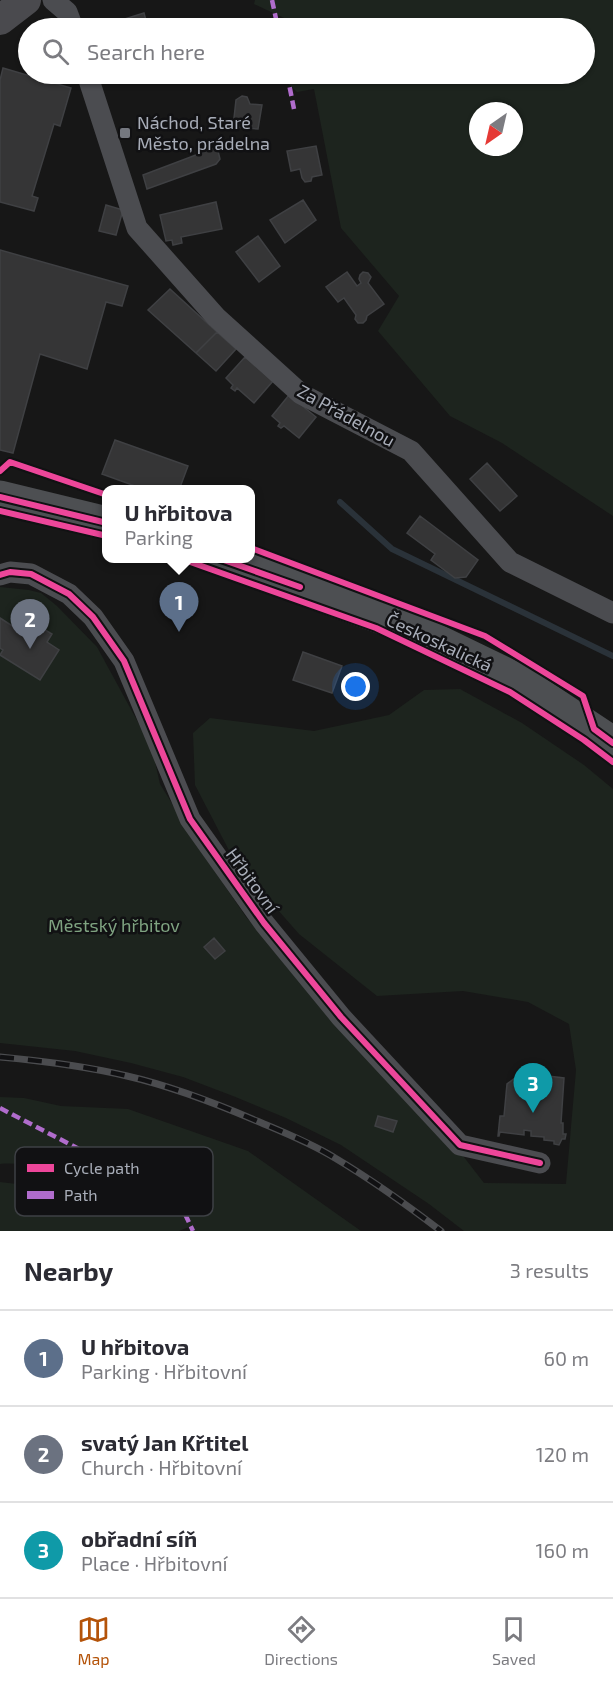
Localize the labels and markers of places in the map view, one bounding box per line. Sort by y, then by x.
place label: Náchod, Staré Město, prádelna [137,111,270,154]
marker: Náchod, Staré Město, prádelna [118,126,132,140]
pin: 1 [160,582,198,632]
pin: 2 [10,600,50,649]
pin: 3 [514,1064,552,1113]

